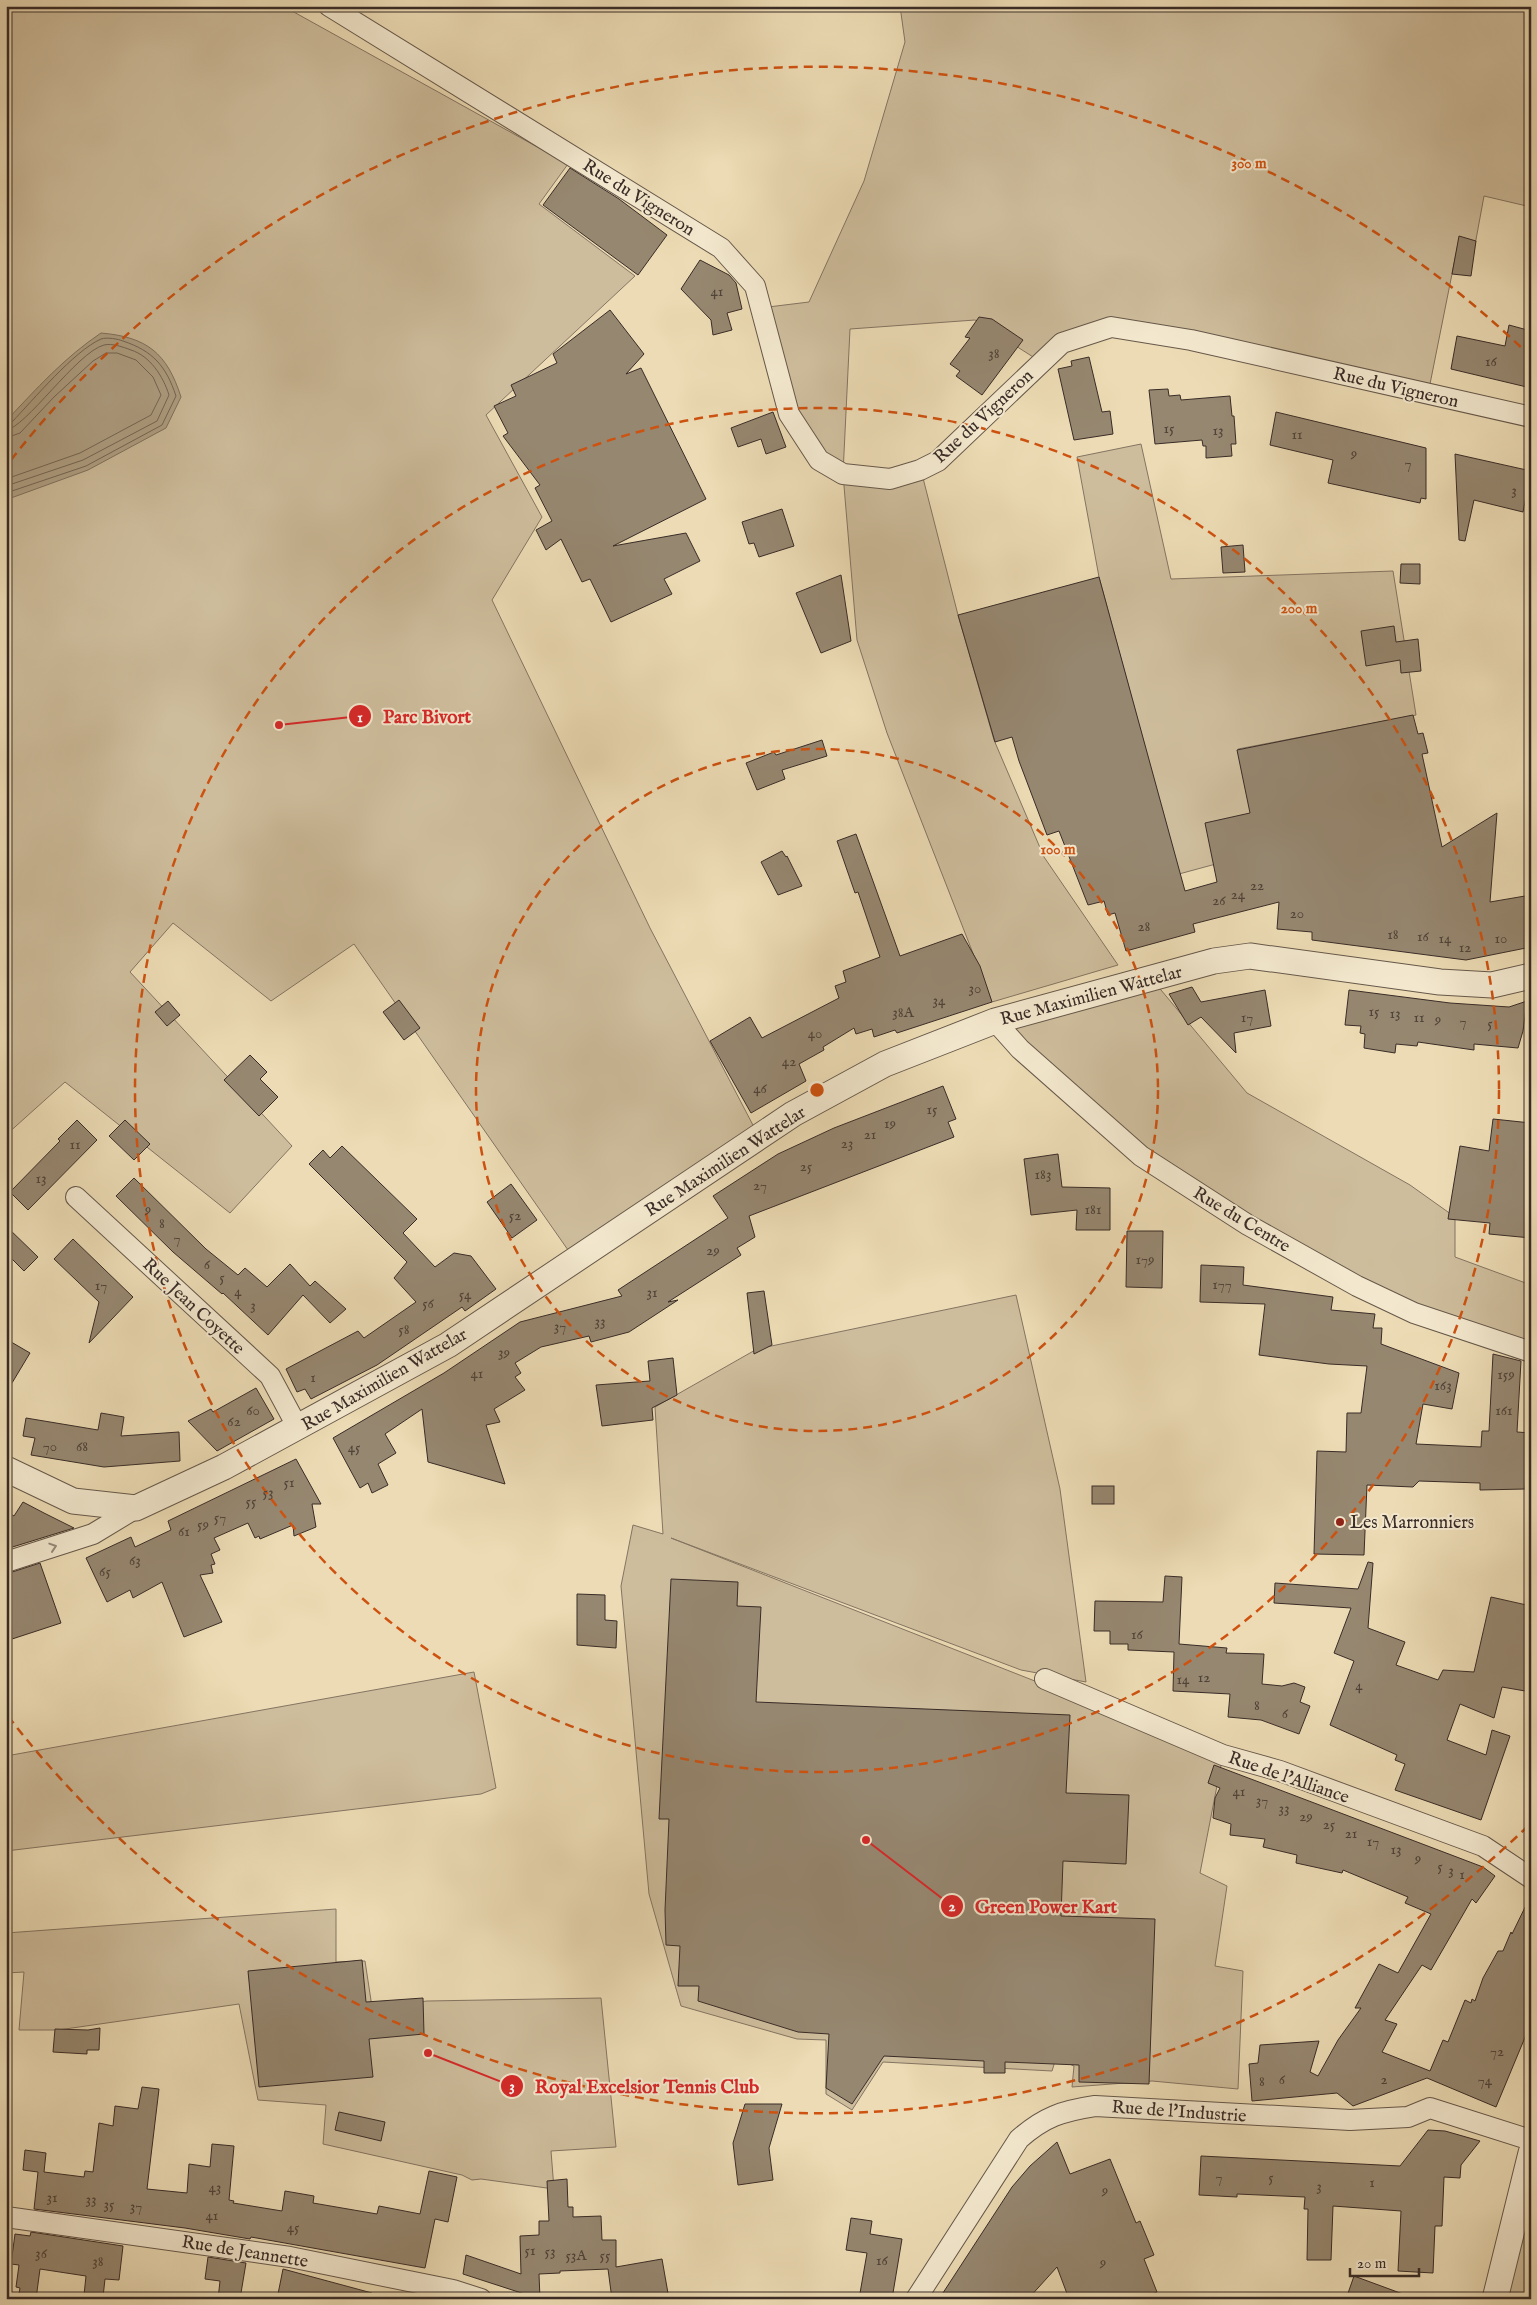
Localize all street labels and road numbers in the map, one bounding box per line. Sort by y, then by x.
street label: Rue du Vigneron [578,155,699,242]
street label: Rue du Vigneron [1331,363,1461,414]
street label: Rue du Vigneron [929,365,1039,469]
street label: Rue Maximilien Wattelar [998,961,1185,1032]
street label: Rue Maximilien Wattelar [641,1101,811,1223]
street label: Rue du Centre [1188,1182,1294,1258]
street label: Rue Jean Coyette [137,1254,249,1360]
street label: Rue Maximilien Wattelar [298,1323,472,1437]
street label: Rue de l'Alliance [1225,1747,1352,1810]
street label: Rue de l'Industrie [1111,2096,1247,2129]
street label: Rue de Jeannette [180,2231,310,2274]

